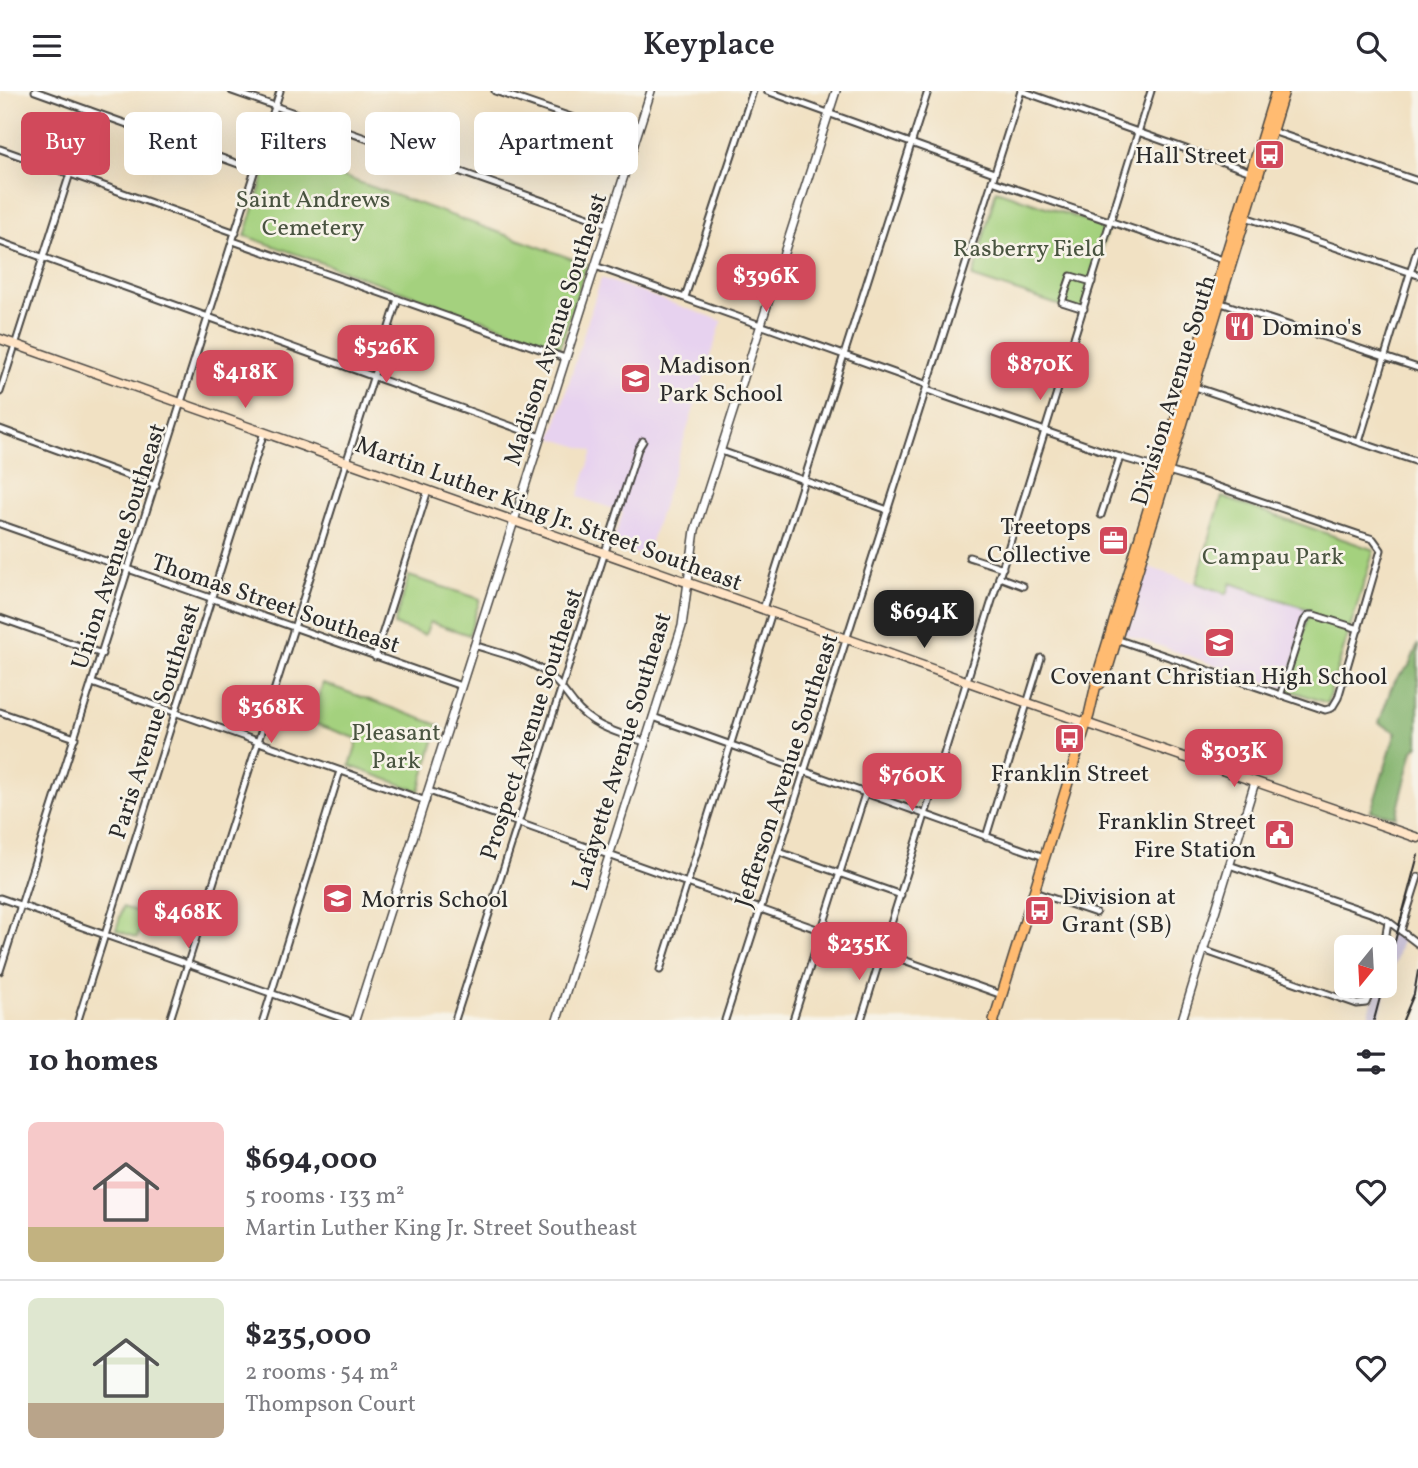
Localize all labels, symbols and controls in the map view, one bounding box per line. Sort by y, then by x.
text: Keyplace [643,24,775,68]
icon: menu [28,27,66,65]
icon: search [1352,27,1390,65]
chip: Buy [21,112,110,175]
chip: Rent [124,112,222,175]
chip: Filters [236,112,351,175]
chip: New [365,112,460,175]
chip: Apartment [474,112,638,175]
bus stop icon: Hall Street [1253,138,1287,172]
place label: Hall Street [1135,140,1247,174]
park label: Saint Andrews Cemetery [236,184,390,246]
street label: Madison Avenue Southeast [497,189,617,470]
park label: Rasberry Field [953,233,1105,267]
pin: $396K [717,255,815,314]
text: $396K [733,261,799,293]
street label: Division Avenue South [1124,271,1226,510]
restaurant icon: Domino's [1222,310,1256,344]
place label: Domino's [1262,312,1362,346]
pin: $526K [337,325,435,385]
text: $526K [353,332,419,364]
pin: $870K [991,343,1089,402]
text: $870K [1007,349,1073,381]
place label: Madison Park School [659,350,783,412]
pin: $418K [196,351,294,410]
text: $418K [212,357,278,389]
school or university icon: Madison Park School [619,362,653,396]
street label: Union Avenue Southeast [64,419,176,674]
street label: Martin Luther King Jr. Street Southeast [350,429,746,601]
place label: Treetops Collective [987,511,1091,573]
office icon: Treetops Collective [1097,523,1131,557]
park label: Campau Park [1202,541,1344,575]
street label: Thomas Street Southeast [146,546,404,663]
street label: Prospect Avenue Southeast [473,584,593,865]
pin: $694K [875,591,973,650]
text: $694K [890,597,958,629]
street label: Paris Avenue Southeast [102,599,210,844]
street label: Lafayette Avenue Southeast [564,608,681,895]
school or university icon: Covenant Christian High School [1202,625,1236,659]
street label: Jefferson Avenue Southeast [727,629,848,912]
place label: Covenant Christian High School [1051,661,1387,695]
pin: $368K [222,685,320,745]
text: $368K [238,692,304,724]
park label: Pleasant Park [351,717,441,779]
bus stop icon: Franklin Street [1053,722,1087,756]
pin: $303K [1185,729,1283,789]
text: $303K [1201,736,1267,768]
pin: $760K [863,753,961,813]
place label: Franklin Street [991,758,1149,792]
text: $760K [878,760,946,792]
place label: Franklin Street Fire Station [1097,806,1256,868]
public building icon: Franklin Street Fire Station [1262,818,1296,852]
place label: Division at Grant (SB) [1062,881,1176,943]
school or university icon: Morris School [321,882,355,916]
place label: Morris School [361,884,508,918]
pin: $468K [139,891,237,950]
bus stop icon: Division at Grant (SB) [1022,893,1056,927]
text: $468K [154,897,222,929]
pin: $235K [810,923,908,982]
text: $235K [827,929,891,961]
north arrow [1334,935,1396,997]
map controls [1334,935,1397,998]
text: 10 homes [28,1041,158,1083]
icon: filters [1352,1043,1390,1081]
text: $694,000 [245,1139,377,1181]
icon: home [84,1150,168,1234]
icon: heart [1352,1173,1390,1211]
text: 5 rooms · 133 m² [245,1181,405,1213]
text: Martin Luther King Jr. Street Southeast [245,1213,637,1245]
text: $235,000 [245,1315,371,1357]
icon: home [84,1326,168,1410]
icon: heart [1352,1349,1390,1387]
text: 2 rooms · 54 m² [245,1357,398,1389]
text: Thompson Court [245,1389,416,1421]

